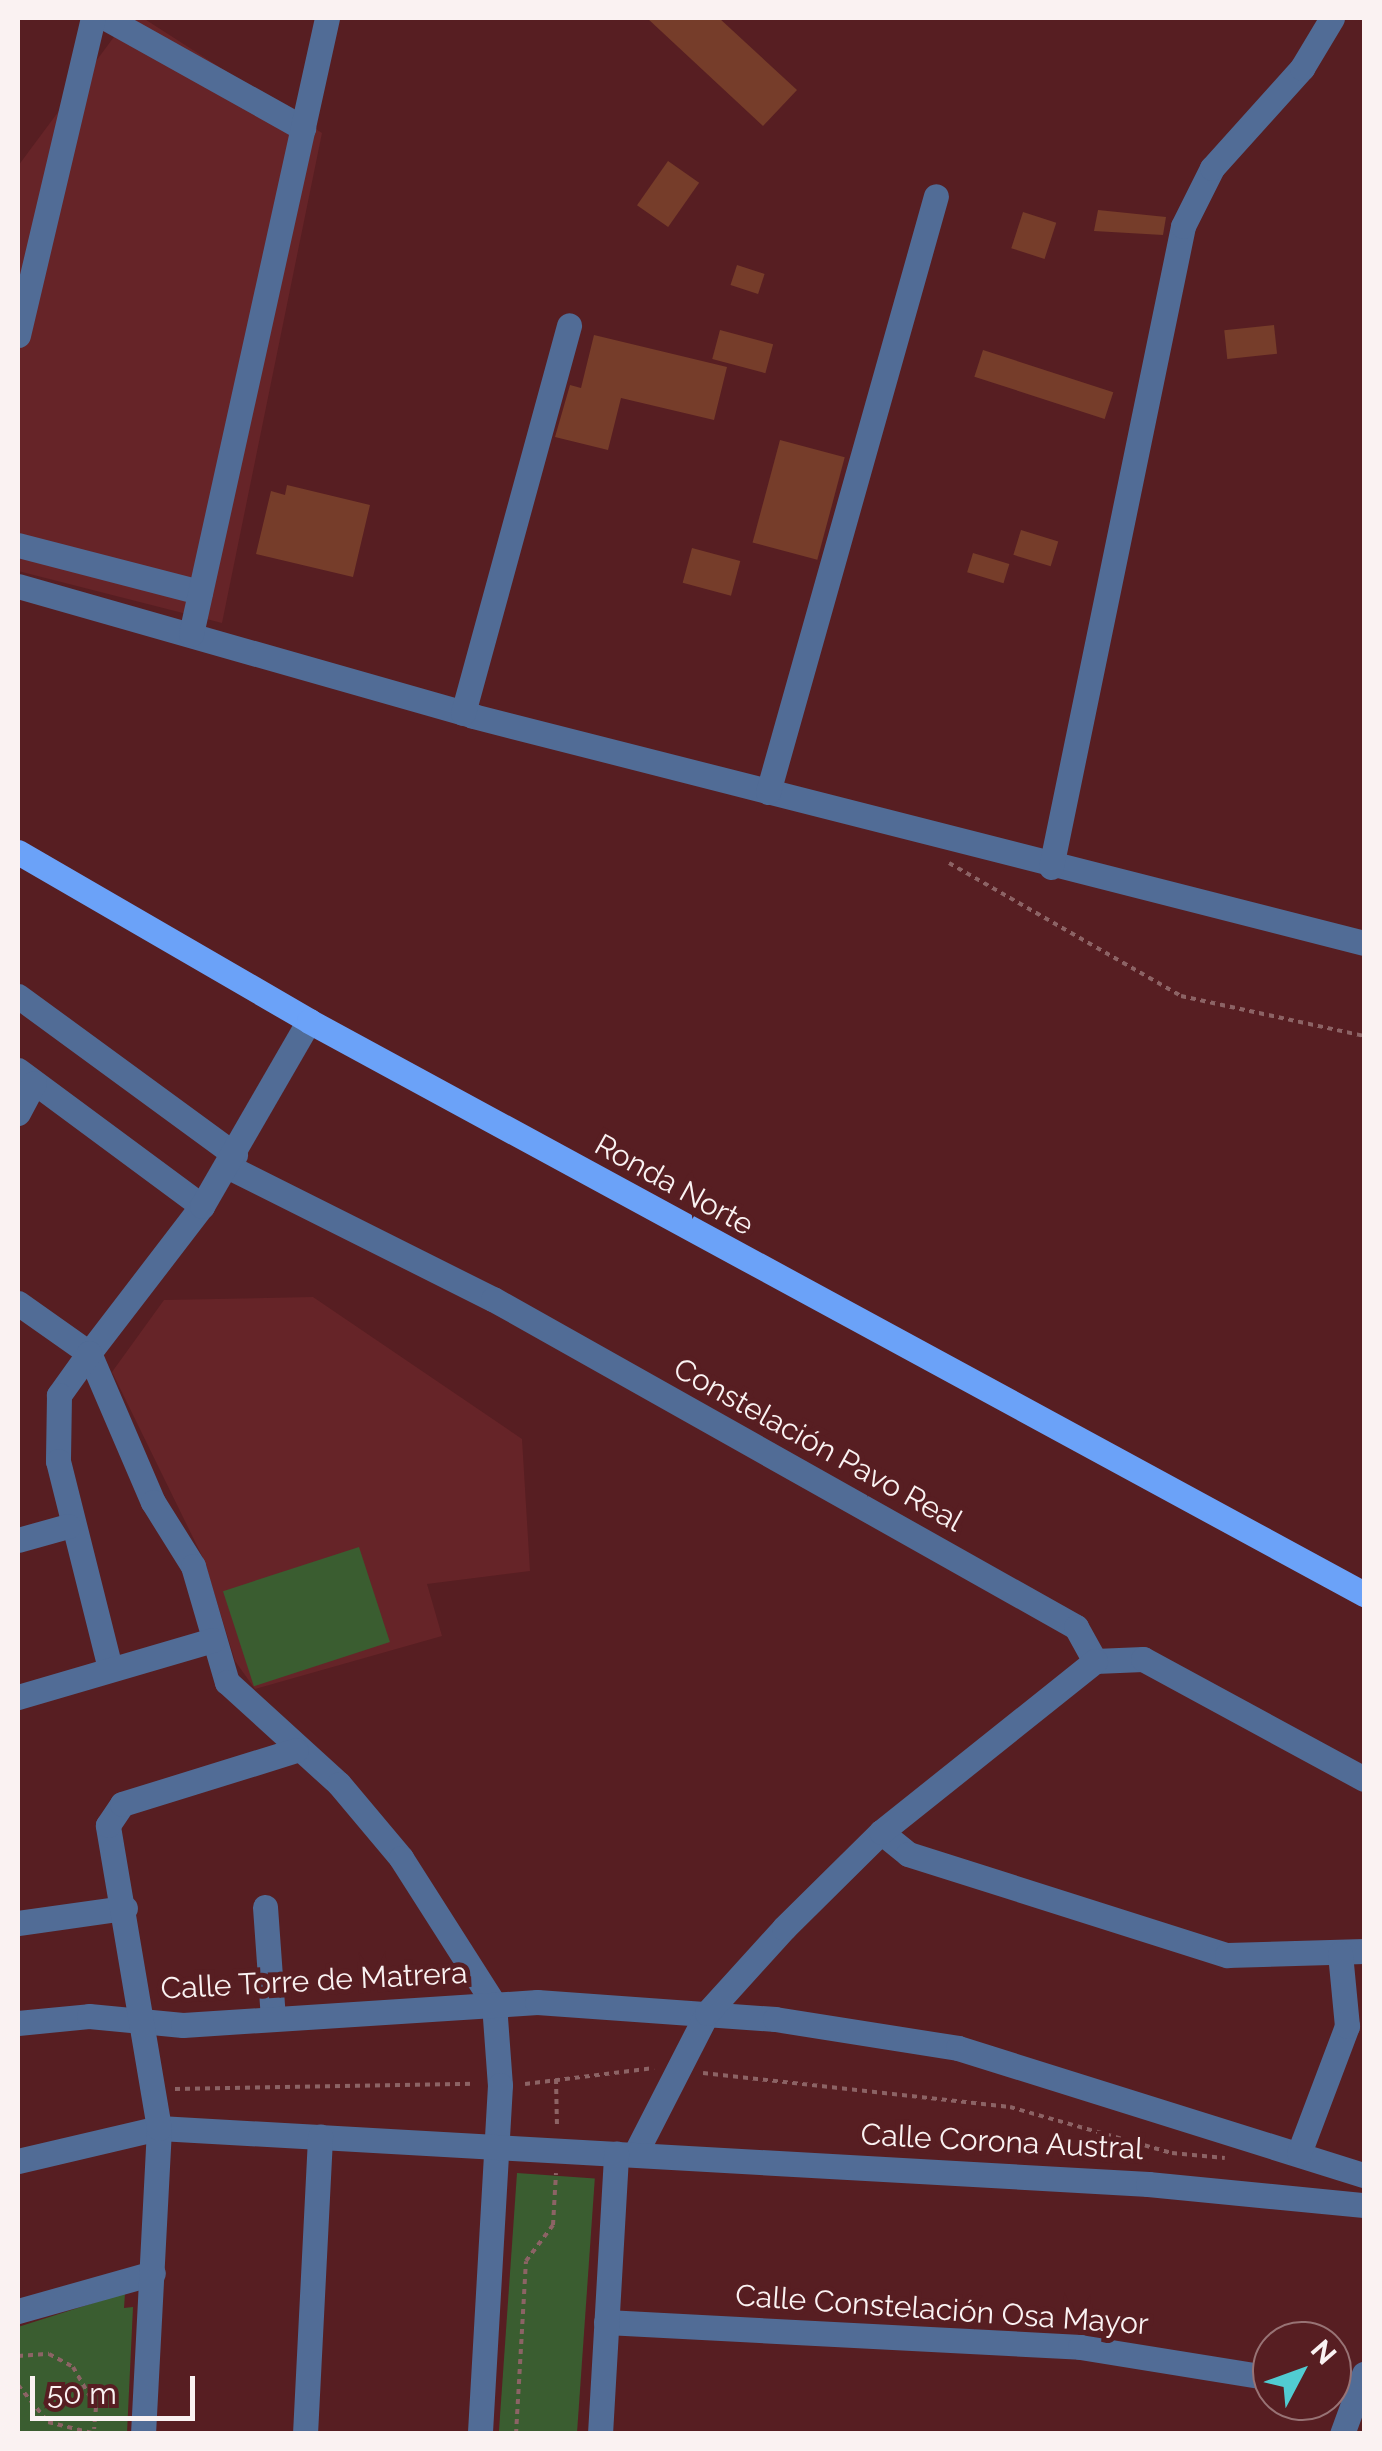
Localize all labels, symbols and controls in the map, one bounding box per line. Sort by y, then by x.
street label: Ronda Norte [588,1127,760,1243]
street label: Constelación Pavo Real [667,1351,969,1539]
street label: Calle Torre de Matrera [159,1955,469,2007]
street label: Calle Corona Austral [859,2117,1145,2167]
street label: Calle Constelación Osa Mayor [734,2278,1150,2342]
north arrow [1252,2321,1352,2421]
text: N [1304,2333,1343,2371]
scale bar [35,2356,200,2418]
text: 50 m [47,2376,117,2411]

